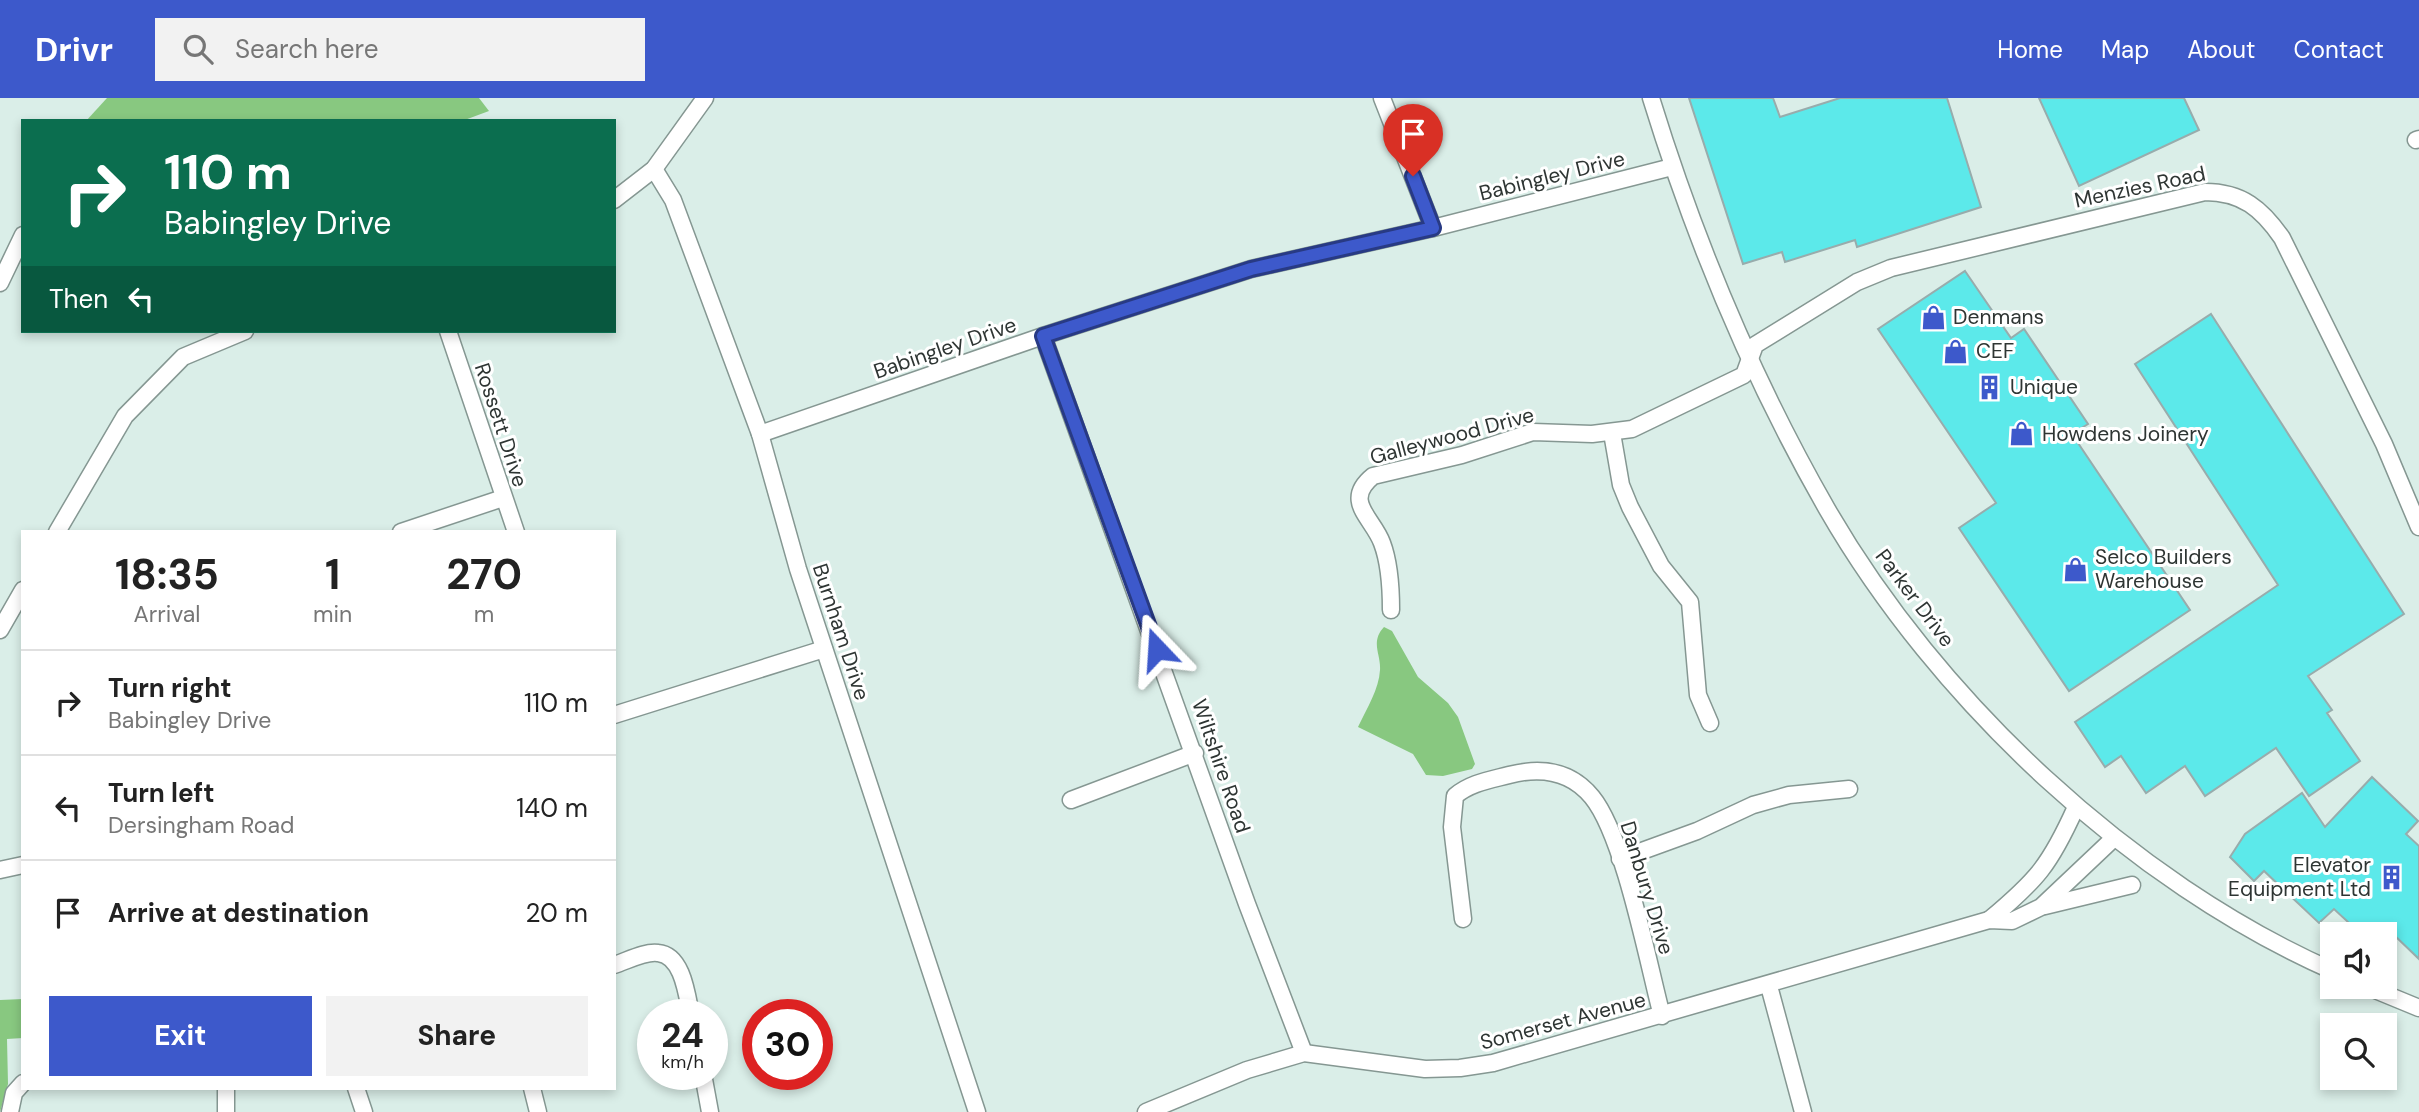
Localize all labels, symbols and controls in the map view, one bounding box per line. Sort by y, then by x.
search box [155,18,645,81]
text: Drivr [35,28,113,71]
icon: search [179,30,217,68]
text: Search here [235,32,378,66]
text: Home [1997,34,2063,65]
text: Map [2101,34,2149,65]
text: About [2187,34,2256,65]
text: Contact [2294,34,2384,65]
pin [1383,104,1443,176]
icon: arrive [1394,115,1432,153]
text: 110 m [164,140,292,204]
street label: Babingley Drive [1476,144,1628,208]
icon: right [49,147,140,238]
street label: Menzies Road [2072,159,2208,215]
text: Babingley Drive [164,202,391,244]
icon: left [122,280,160,318]
text: Then [49,282,108,316]
shop icon: Denmans [1919,303,1947,331]
place label: Denmans [1953,303,2044,331]
street label: Babingley Drive [870,310,1020,386]
shop icon: CEF [1942,337,1970,365]
place label: CEF [1976,337,2014,365]
street label: Rossett Drive [468,359,534,491]
building icon: Unique [1976,373,2004,401]
place label: Unique [2010,373,2078,401]
street label: Galleywood Drive [1367,401,1537,471]
shop icon: Howdens Joinery [2008,420,2036,448]
place label: Howdens Joinery [2042,420,2209,448]
street label: Parker Drive [1869,543,1961,653]
place label: Selco Builders Warehouse [2095,543,2232,595]
text: 18:35 [115,547,219,602]
text: 1 [325,547,340,602]
text: 270 [446,547,522,602]
shop icon: Selco Builders Warehouse [2061,555,2089,583]
street label: Burnham Drive [806,560,876,704]
text: Arrival [133,599,200,629]
text: min [313,599,352,629]
text: m [474,599,494,629]
position arrow [1120,612,1194,686]
text: Turn right [108,671,232,705]
icon: right [49,684,87,722]
text: 110 m [524,686,588,720]
street label: Wiltshire Road [1185,695,1257,837]
text: Babingley Drive [108,705,271,735]
text: Turn left [108,776,215,810]
icon: left [49,789,87,827]
text: 140 m [516,791,588,825]
text: Dersingham Road [108,810,294,840]
street label: Danbury Drive [1613,818,1681,958]
place label: Elevator Equipment Ltd [2228,851,2371,903]
building icon: Elevator Equipment Ltd [2377,863,2405,891]
icon: arrive [49,894,87,932]
text: Arrive at destination [108,896,369,930]
text: 20 m [525,896,588,930]
map controls [2320,922,2397,1090]
button: sound [2320,922,2397,999]
street label: Somerset Avenue [1477,985,1649,1057]
button: Exit [49,996,312,1076]
button: Share [326,996,588,1076]
speed limit sign: 30 [742,999,833,1090]
text: 24 [661,1012,704,1058]
button: search [2320,1013,2397,1090]
text: km/h [661,1050,704,1074]

